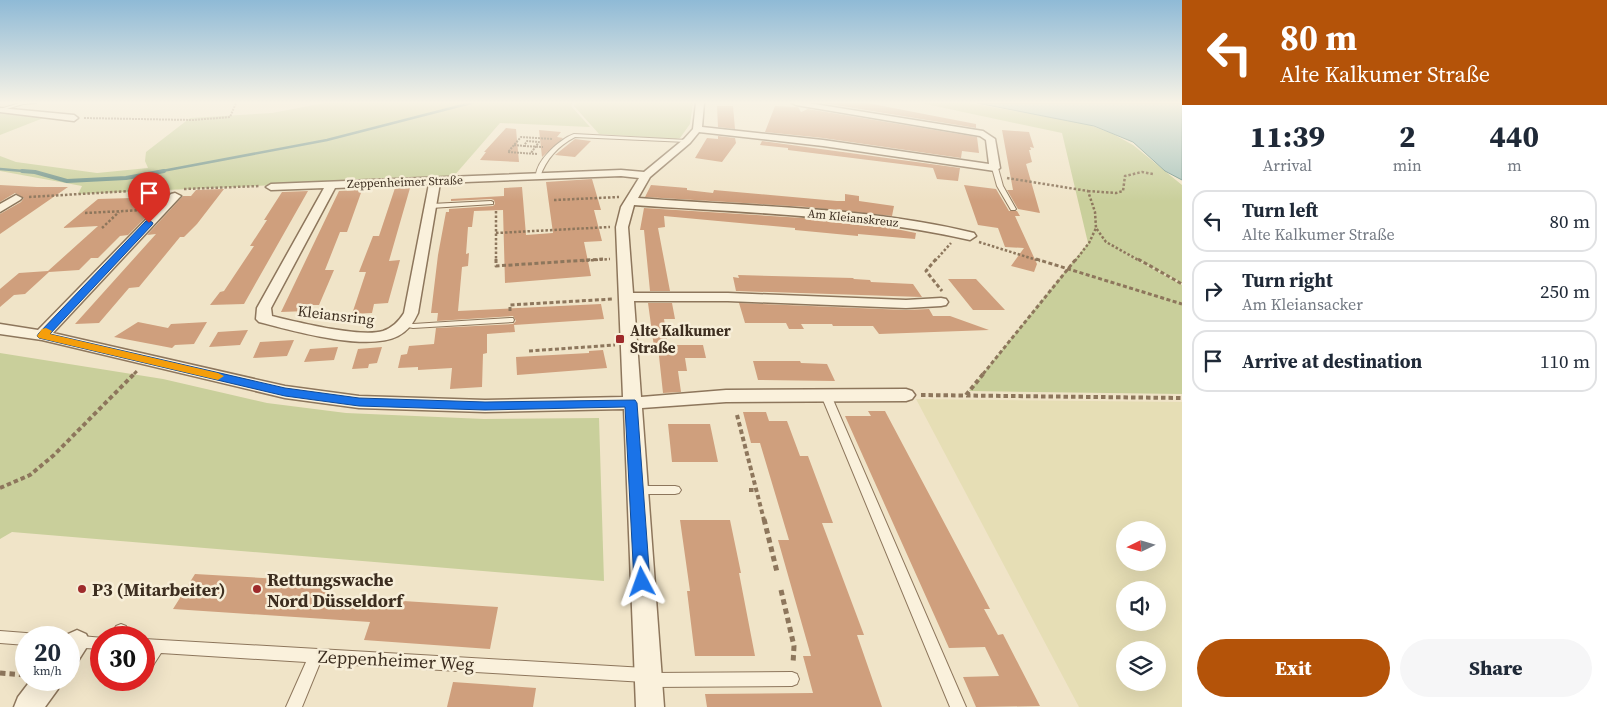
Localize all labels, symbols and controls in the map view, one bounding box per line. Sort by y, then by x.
text: 80 m [1280,14,1357,62]
icon: left [1197,20,1262,85]
text: Alte Kalkumer Straße [1280,59,1490,89]
text: 11:39 [1250,116,1325,157]
text: 2 [1399,116,1416,157]
text: 440 [1490,116,1539,157]
text: Arrival [1263,154,1312,176]
text: min [1393,154,1422,176]
text: m [1507,154,1522,176]
pin [128,172,170,223]
street label: Zeppenheimer Straße [347,172,463,192]
icon: arrive [135,179,163,207]
text: Turn left [1242,197,1318,223]
street label: Am Kleianskreuz [807,205,900,231]
icon: left [1199,207,1227,235]
text: 80 m [1549,208,1590,234]
text: Alte Kalkumer Straße [1242,223,1395,245]
text: Turn right [1242,267,1333,293]
icon: right [1199,277,1227,305]
text: 250 m [1540,278,1590,304]
text: Am Kleiansacker [1242,293,1363,315]
street label: Kleiansring [296,300,376,330]
place label: Alte Kalkumer Straße [630,320,731,358]
marker: Alte Kalkumer Straße [614,333,626,345]
icon: arrive [1199,347,1227,375]
text: Arrive at destination [1242,348,1422,374]
text: 110 m [1540,348,1590,374]
north arrow [1116,521,1166,571]
map controls [1116,521,1166,691]
position arrow [615,555,667,607]
place label: Rettungswache Nord Düsseldorf [267,567,405,613]
place label: P3 (Mitarbeiter) [92,577,226,602]
button: sound [1116,581,1166,631]
marker: P3 (Mitarbeiter) [76,583,88,595]
marker: Rettungswache Nord Düsseldorf [251,583,263,595]
speed limit sign: 30 [90,626,155,691]
text: 20 [34,635,61,669]
button: Exit [1197,639,1390,697]
button: Share [1400,639,1592,697]
button: layers [1116,641,1166,691]
street label: Zeppenheimer Weg [317,643,475,677]
text: km/h [33,663,62,679]

